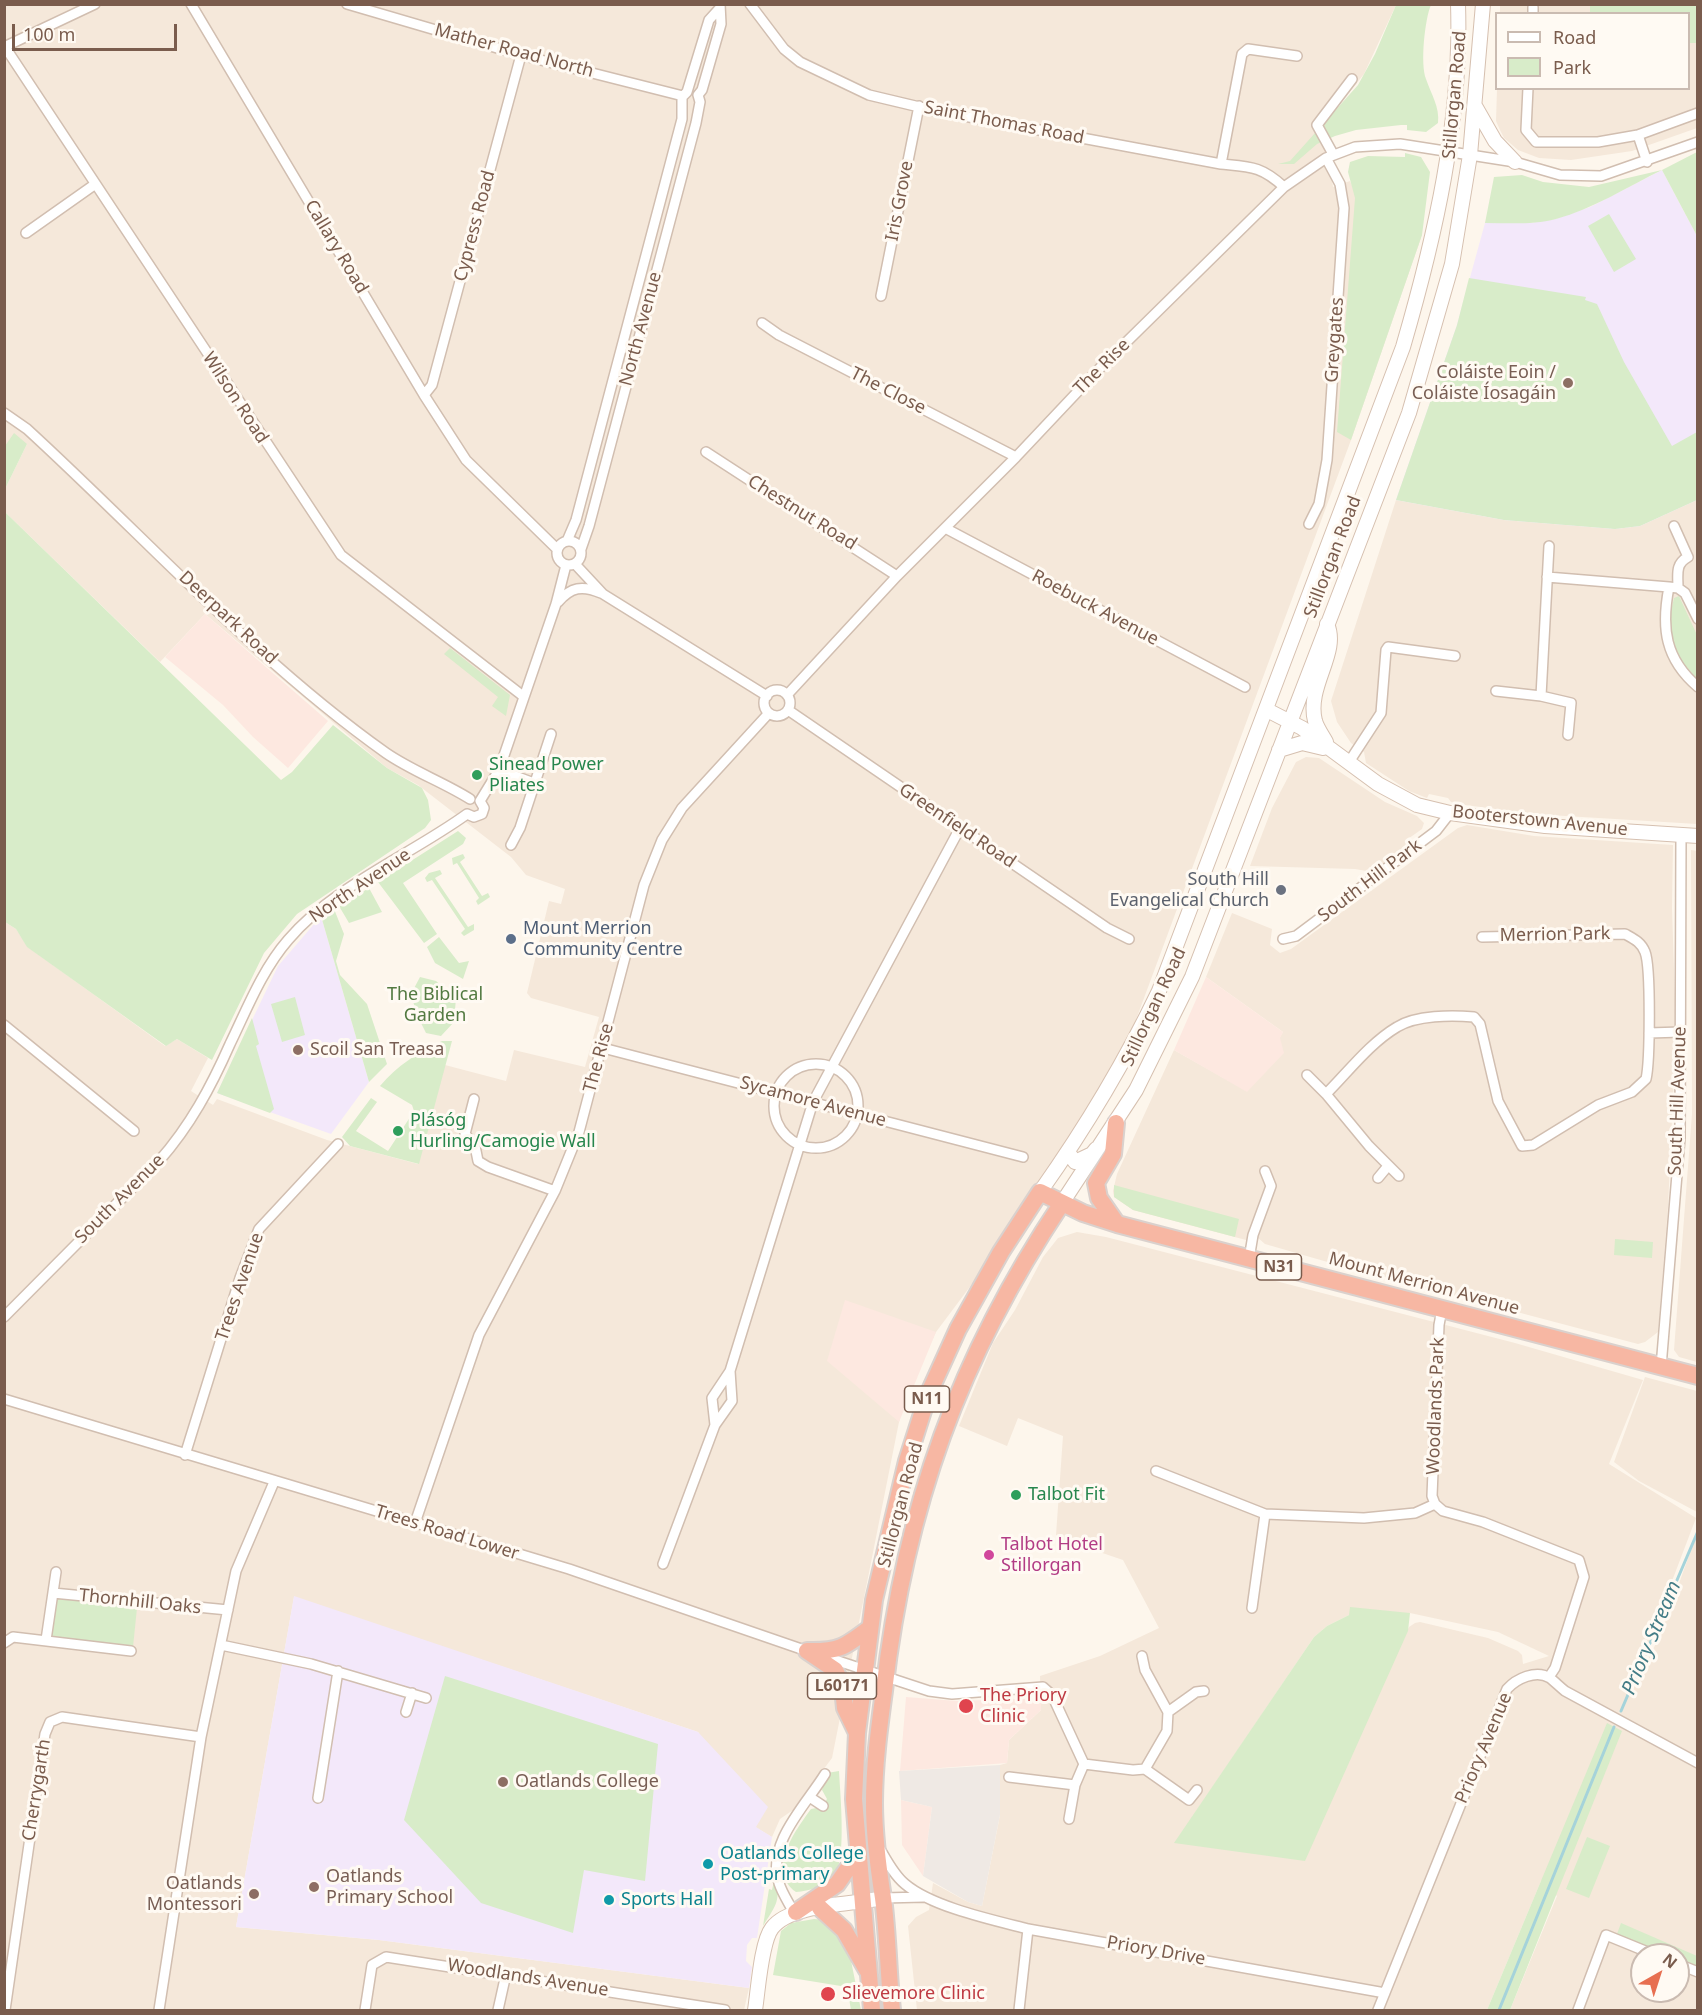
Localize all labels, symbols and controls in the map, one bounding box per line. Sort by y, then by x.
scale bar [15,12,180,50]
legend [1495,12,1690,90]
street label: Mather Road North [432,19,596,83]
text: 100 m [23,22,75,46]
text: Road [1553,25,1596,49]
street label: Stillorgan Road [1439,30,1471,160]
text: Park [1553,55,1591,79]
street label: Saint Thomas Road [922,97,1086,149]
street label: Iris Grove [882,159,918,243]
street label: Cypress Road [450,168,500,284]
street label: Callary Road [300,196,372,298]
street label: North Avenue [615,269,667,389]
street label: Greygates [1321,297,1349,383]
street label: The Rise [1069,334,1135,400]
street label: Wilson Road [197,348,273,448]
place label: Coláiste Eoin / Coláiste Íosagáin [1412,362,1556,404]
street label: The Close [847,363,929,419]
marker: Coláiste Eoin / Coláiste Íosagáin [1561,376,1575,390]
street label: Chestnut Road [744,471,860,555]
street label: Stillorgan Road [1300,493,1366,621]
street label: Roebuck Avenue [1028,565,1162,651]
street label: Deerpark Road [174,567,282,669]
place label: Sinead Power Pliates [489,754,604,796]
marker: Sinead Power Pliates [470,768,484,782]
street label: Greenfield Road [894,779,1020,873]
street label: Booterstown Avenue [1451,801,1629,841]
street label: South Hill Park [1314,835,1426,927]
street label: North Avenue [305,844,415,928]
place label: South Hill Evangelical Church [1110,869,1269,912]
marker: South Hill Evangelical Church [1274,883,1288,897]
place label: Mount Merrion Community Centre [523,918,683,960]
street label: Merrion Park [1499,923,1611,947]
marker: Mount Merrion Community Centre [504,932,518,946]
street label: Stillorgan Road [1117,944,1191,1070]
park label: The Biblical Garden [387,984,483,1026]
street label: The Rise [579,1021,619,1095]
street label: South Hill Avenue [1665,1026,1691,1176]
place label: Scoil San Treasa [310,1039,444,1061]
marker: Scoil San Treasa [291,1043,305,1057]
street label: Sycamore Avenue [737,1072,889,1132]
place label: Plásóg Hurling/Camogie Wall [410,1110,596,1152]
marker: Plásóg Hurling/Camogie Wall [391,1124,405,1138]
street label: South Avenue [71,1150,169,1248]
street label: Trees Avenue [211,1230,269,1344]
street label: Mount Merrion Avenue [1326,1248,1522,1320]
road number: N31 [1256,1254,1302,1280]
street label: Woodlands Park [1423,1337,1449,1475]
road number: N11 [904,1386,950,1412]
street label: Stillorgan Road [874,1440,928,1570]
place label: Talbot Fit [1028,1484,1105,1506]
marker: Talbot Fit [1009,1488,1023,1502]
street label: Trees Road Lower [372,1501,522,1565]
place label: Talbot Hotel Stillorgan [1001,1534,1103,1576]
marker: Talbot Hotel Stillorgan [982,1548,996,1562]
water label: Priory Stream [1617,1577,1687,1699]
street label: Thornhill Oaks [78,1585,202,1619]
road number: L60171 [808,1673,876,1699]
place label: The Priory Clinic [980,1685,1066,1728]
street label: Priory Avenue [1451,1689,1517,1807]
marker: The Priory Clinic [957,1697,975,1715]
street label: Cherrygarth [18,1737,56,1843]
place label: Oatlands College [515,1771,659,1793]
marker: Oatlands College [496,1775,510,1789]
place label: Oatlands College Post-primary [720,1843,864,1886]
marker: Oatlands College Post-primary [701,1857,715,1871]
place label: Oatlands Primary School [326,1866,453,1908]
place label: Oatlands Montessori [147,1873,242,1916]
marker: Oatlands Primary School [307,1880,321,1894]
marker: Oatlands Montessori [247,1887,261,1901]
place label: Sports Hall [621,1889,713,1911]
marker: Sports Hall [602,1893,616,1907]
street label: Priory Drive [1105,1932,1207,1970]
north arrow [1630,1943,1690,2003]
text: N [1658,1948,1682,1973]
street label: Woodlands Avenue [446,1955,610,2001]
place label: Slievemore Clinic [842,1983,985,2005]
marker: Slievemore Clinic [819,1985,837,2003]

